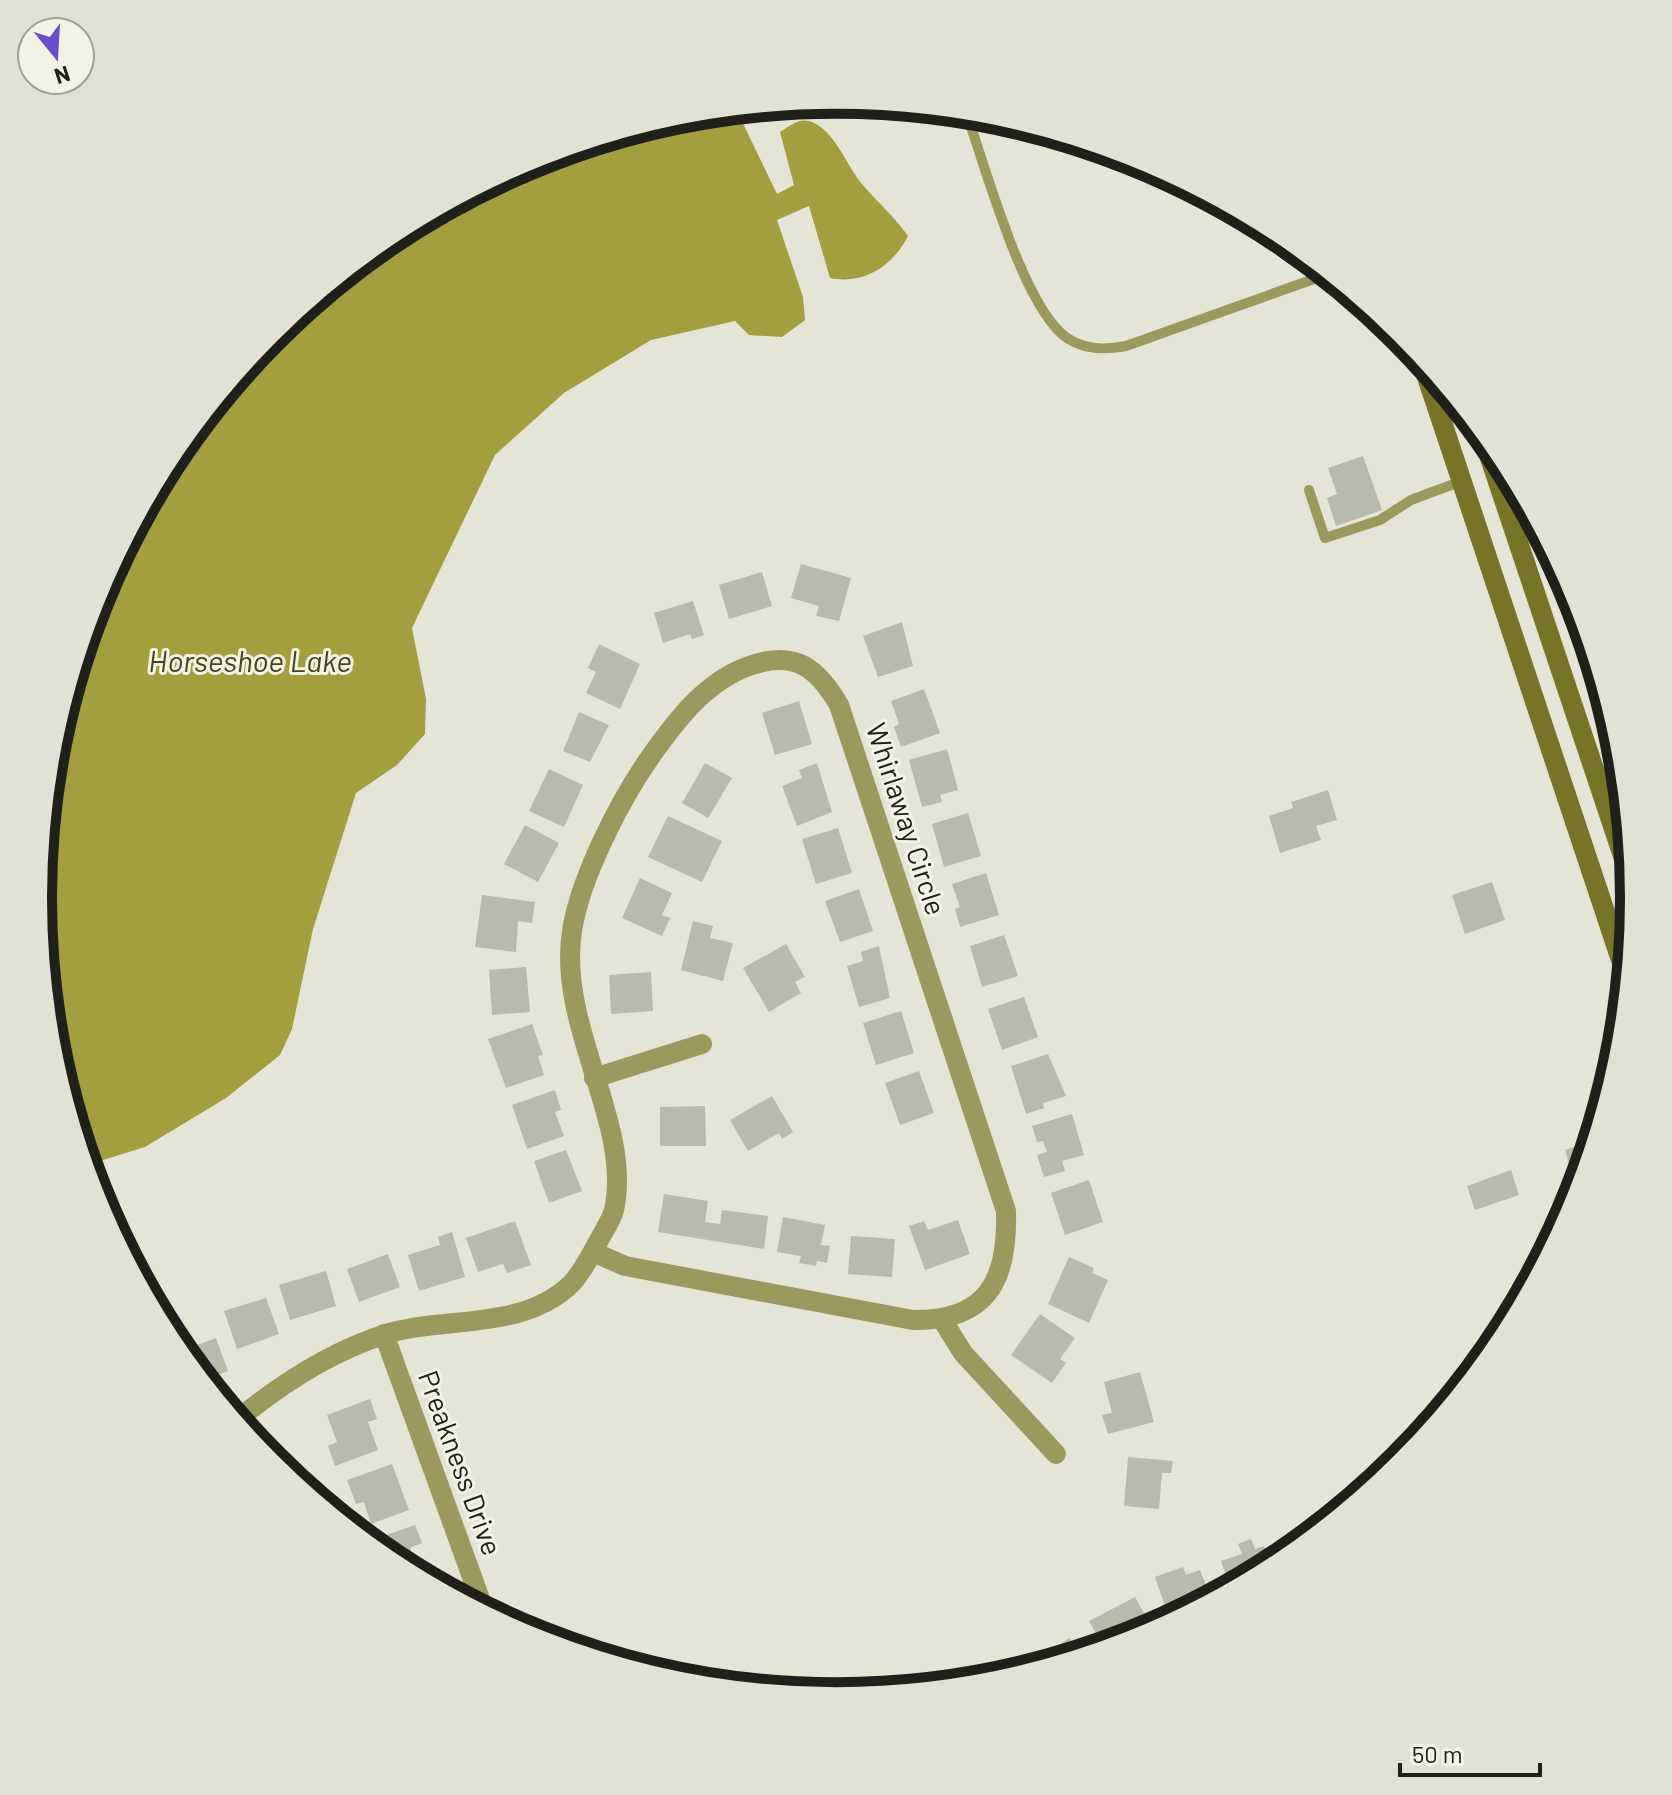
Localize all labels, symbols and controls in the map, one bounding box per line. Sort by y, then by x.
north arrow [16,16,96,96]
text: N [52,61,73,91]
water label: Horseshoe Lake [148,642,352,678]
street label: Whirlaway Circle [860,718,954,919]
street label: Preakness Drive [412,1366,510,1560]
scale bar [1400,1727,1540,1777]
text: 50 m [1412,1739,1463,1768]

